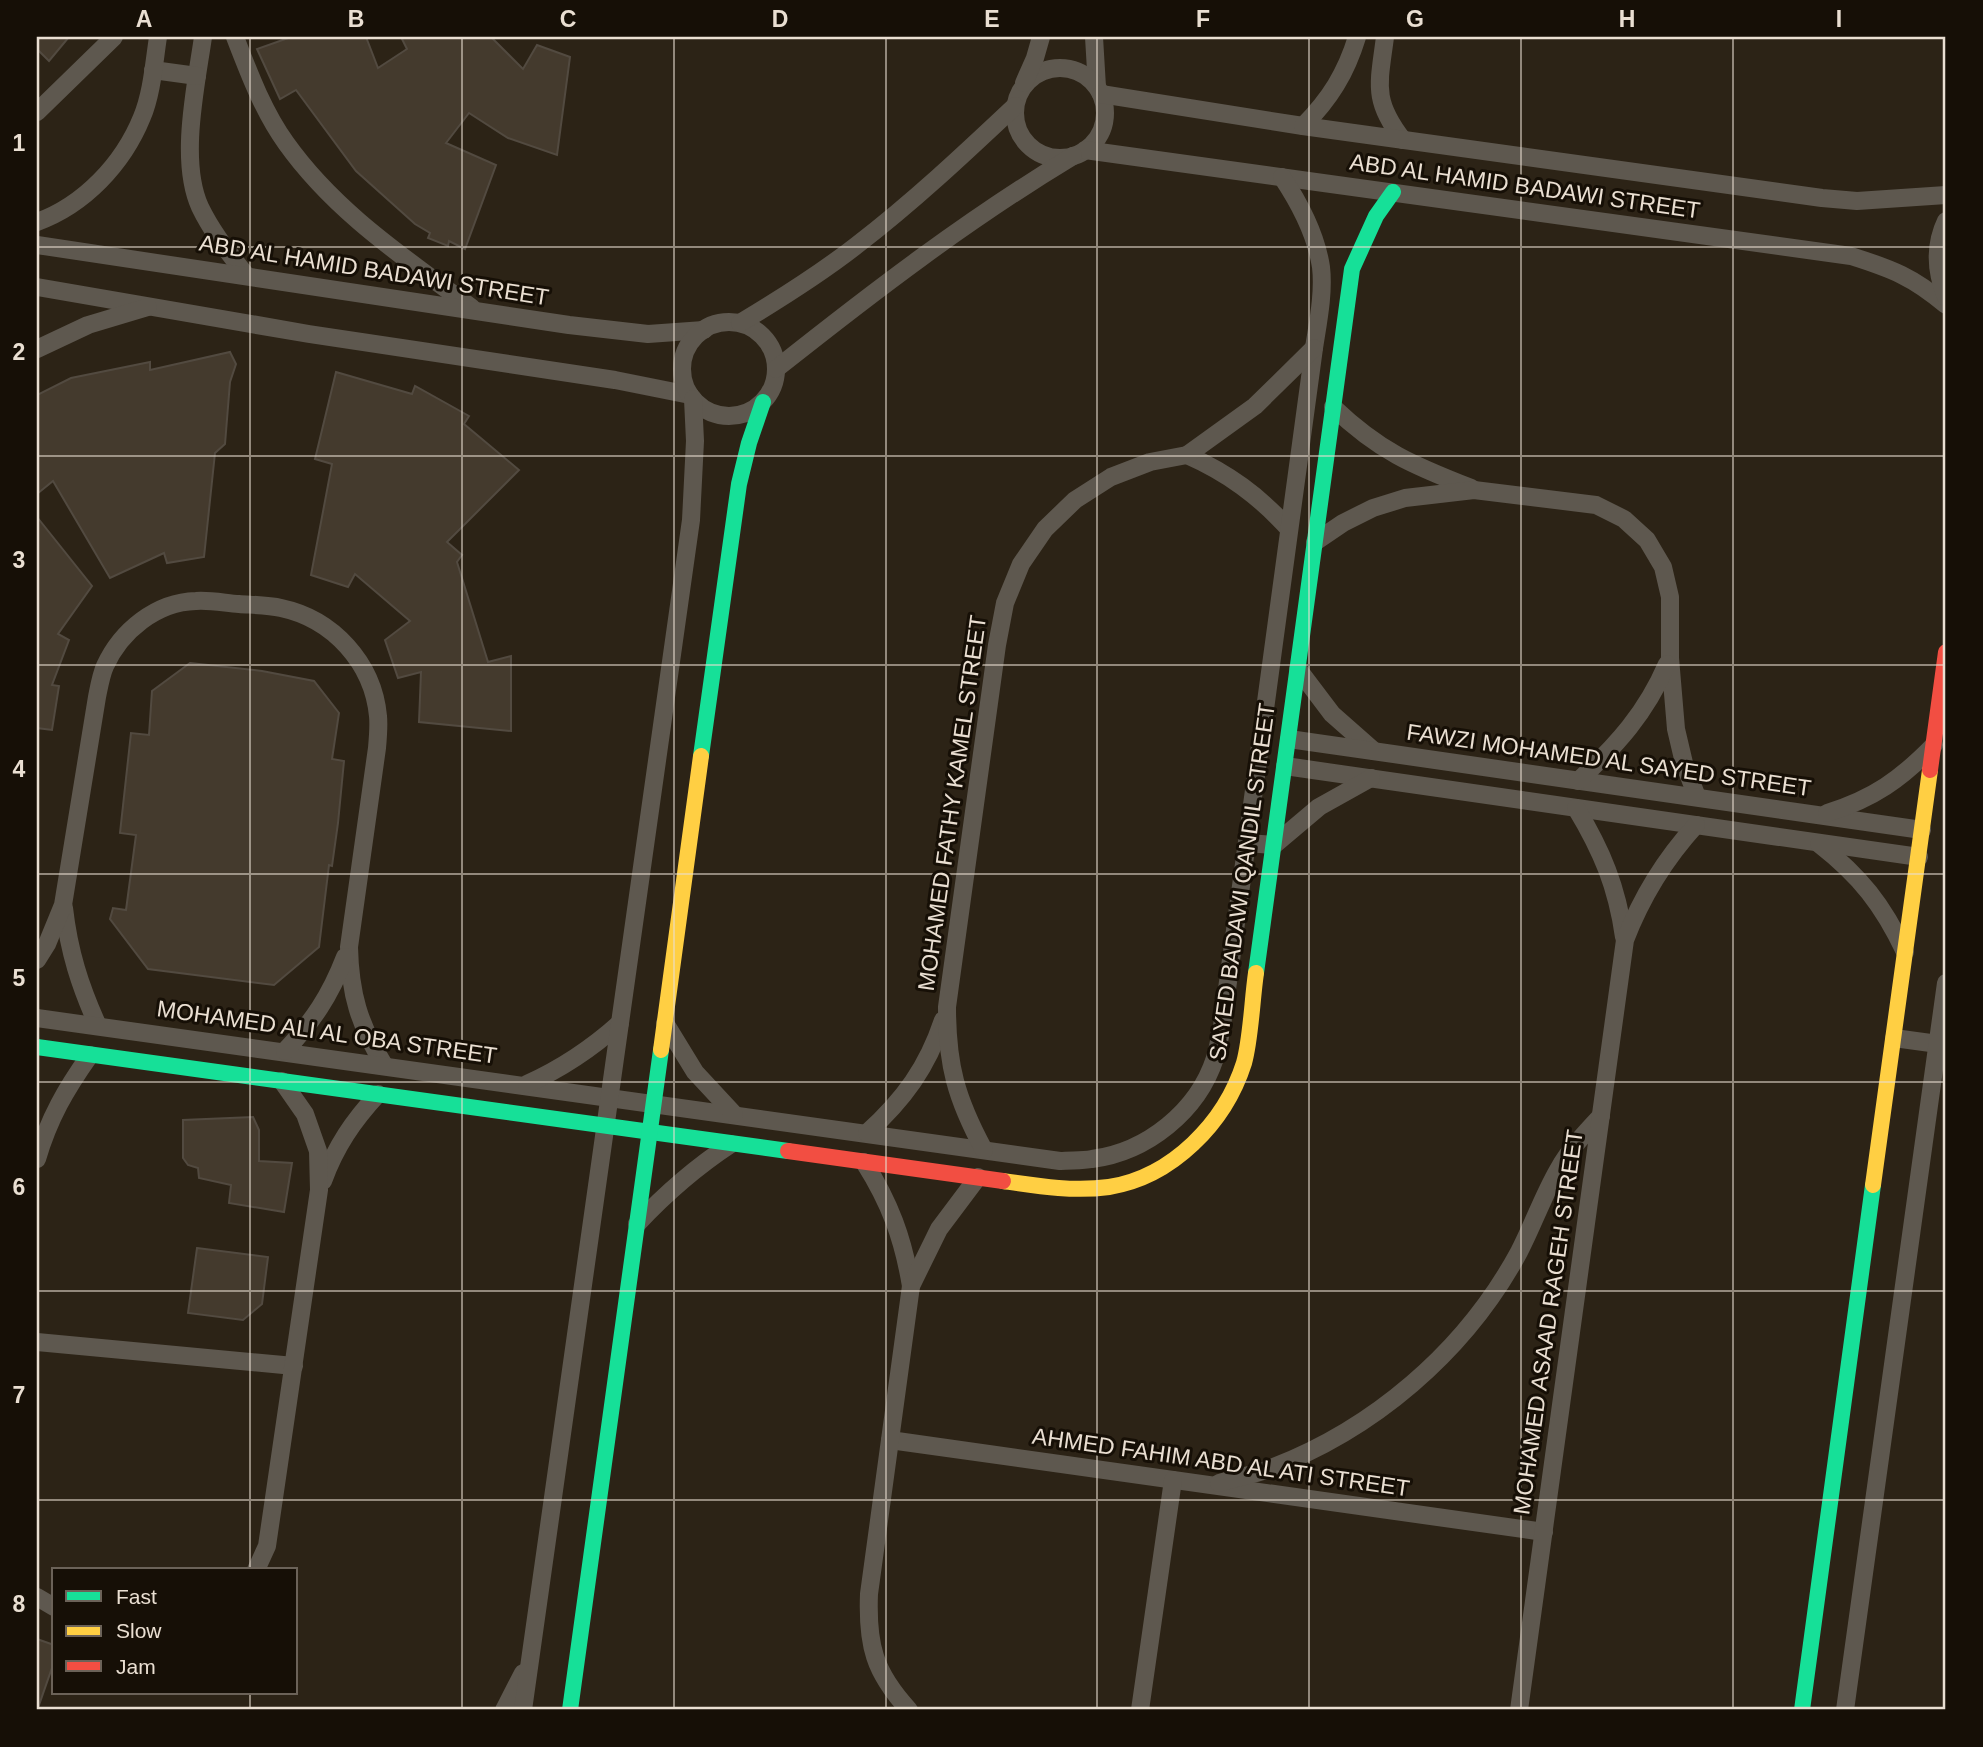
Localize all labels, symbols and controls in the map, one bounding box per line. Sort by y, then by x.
text: A [136,6,152,32]
text: B [348,6,364,32]
text: C [560,6,576,32]
text: D [772,6,788,32]
text: E [984,6,1000,32]
text: F [1196,6,1210,32]
text: G [1406,6,1424,32]
text: H [1619,6,1635,32]
text: I [1836,6,1842,32]
text: 1 [13,130,26,156]
street label: ABD AL HAMID BADAWI STREET [1348,149,1702,223]
street label: ABD AL HAMID BADAWI STREET [197,230,551,310]
text: 2 [13,339,25,365]
text: 3 [13,547,25,573]
street label: MOHAMED FATHY KAMEL STREET [913,613,991,993]
street label: SAYED BADAWI QANDIL STREET [1204,702,1280,1062]
street label: FAWZI MOHAMED AL SAYED STREET [1405,719,1813,801]
text: 4 [13,756,26,782]
text: 5 [13,965,26,991]
street label: MOHAMED ALI AL OBA STREET [155,995,499,1069]
street label: MOHAMED ASAAD RAGEH STREET [1508,1128,1588,1516]
text: 6 [13,1174,25,1200]
text: 7 [13,1382,25,1408]
street label: AHMED FAHIM ABD AL ATI STREET [1031,1423,1411,1501]
legend [52,1568,298,1694]
text: Fast [116,1585,157,1608]
text: 8 [13,1591,26,1617]
text: Slow [116,1619,162,1642]
text: Jam [116,1655,156,1678]

